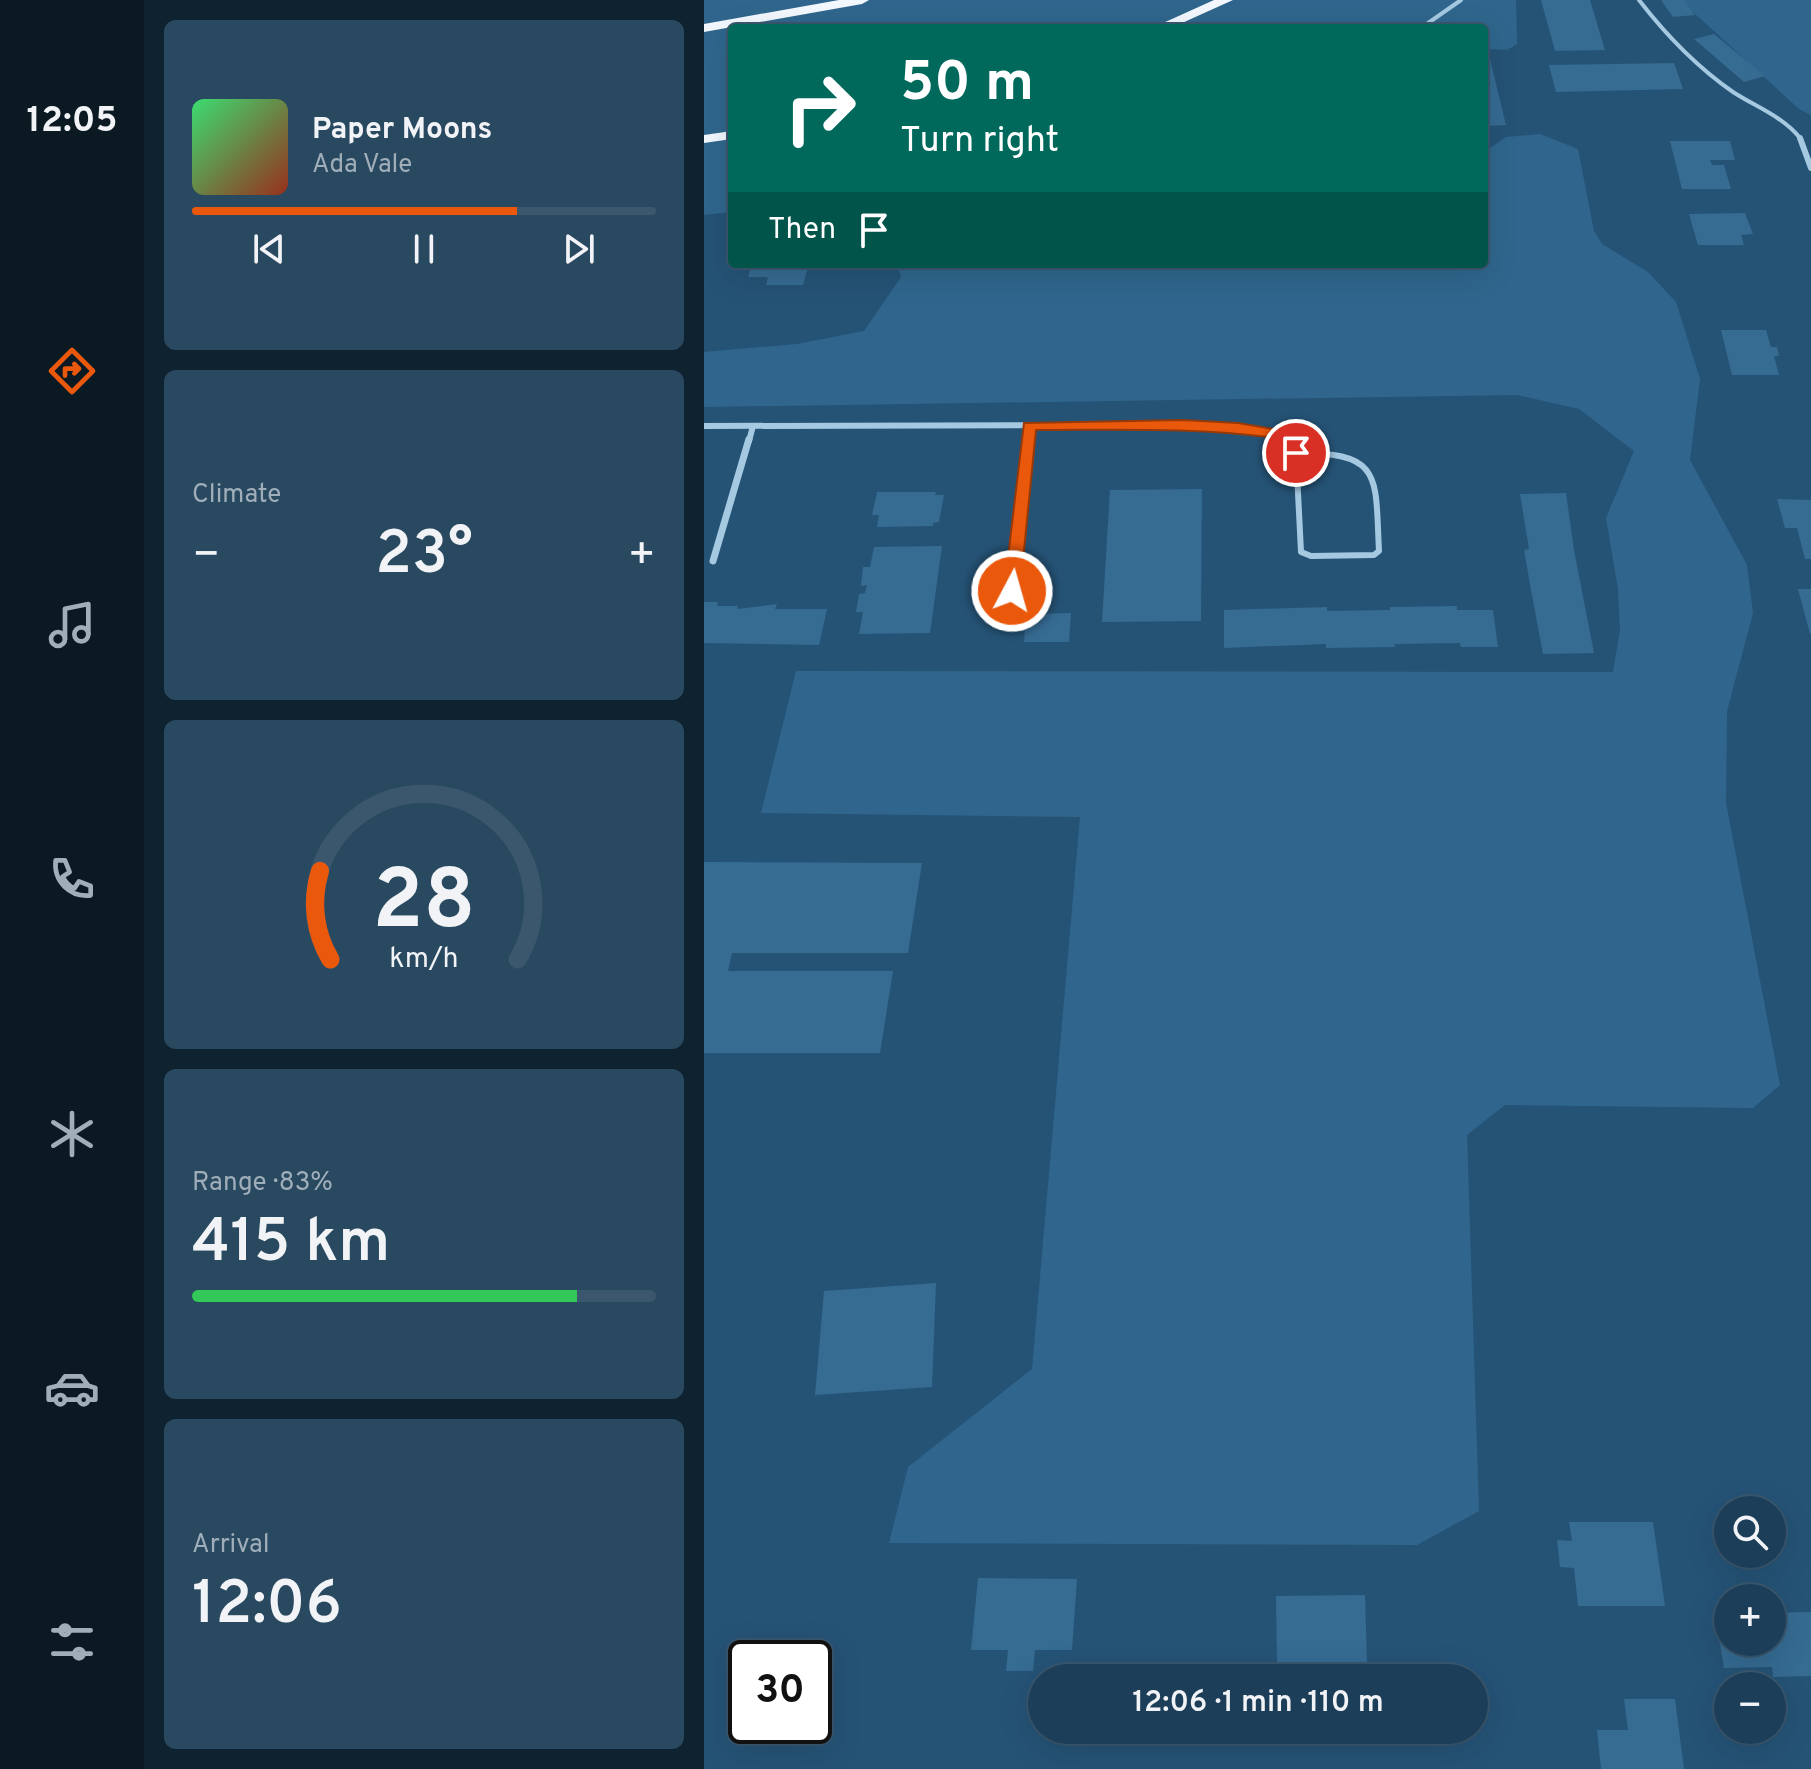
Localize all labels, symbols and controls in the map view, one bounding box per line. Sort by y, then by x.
text: 50 m [900,50,1034,120]
icon: right [768,56,872,160]
text: 12:05 [27,99,117,145]
text: Paper Moons [312,112,492,149]
text: Turn right [900,119,1059,165]
text: Ada Vale [312,149,412,182]
icon: arrive [852,208,896,252]
text: Then [768,212,836,249]
icon: previous [247,227,291,271]
icon: pause [402,227,446,271]
icon: next [557,227,601,271]
icon: directions [44,343,100,399]
pin [1262,419,1330,487]
icon: arrive [1274,431,1318,475]
text: Climate [192,479,281,512]
text: 23° [375,519,473,595]
text: − [192,529,220,585]
text: + [628,529,656,585]
position arrow [970,549,1054,633]
icon: music [44,597,100,653]
icon: phone [44,851,100,907]
text: 28 [372,853,476,958]
text: km/h [389,943,459,979]
icon: climate [44,1106,100,1162]
text: Range · 83% [192,1167,333,1200]
text: 415 km [192,1207,390,1283]
icon: car [44,1360,100,1416]
map controls [1714,1496,1786,1744]
button: search [1714,1496,1786,1568]
text: Arrival [192,1529,270,1562]
text: 12:06 [192,1569,342,1645]
button: + [1714,1584,1786,1656]
icon: filters [44,1614,100,1670]
speed limit sign: 30 [728,1640,832,1744]
button: − [1714,1672,1786,1744]
text: 12:06 · 1 min · 110 m [1132,1685,1384,1722]

